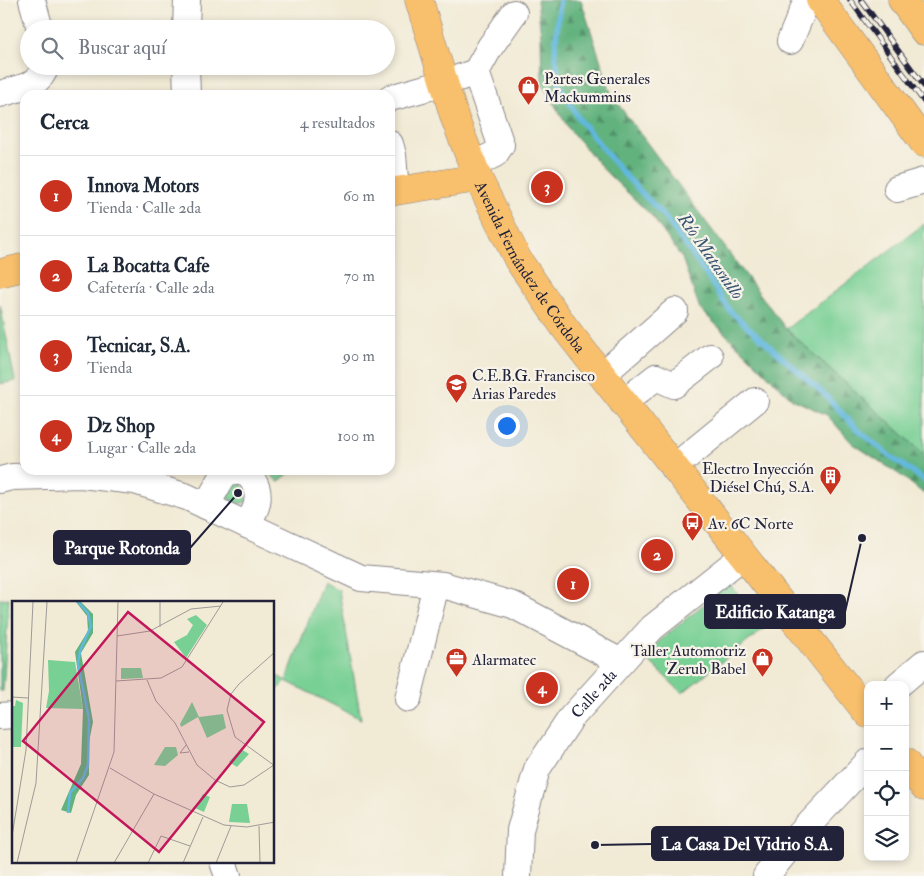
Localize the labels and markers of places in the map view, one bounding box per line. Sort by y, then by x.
place label: Partes Generales Mackummins [544,69,650,107]
shop icon: Partes Generales Mackummins [516,75,540,106]
pin: 3 [531,168,563,206]
place label: C.E.B.G. Francisco Arias Paredes [471,366,595,404]
school or university icon: C.E.B.G. Francisco Arias Paredes [444,372,468,403]
place label: Electro Inyección Diésel Chú, S.A. [702,459,814,497]
building icon: Electro Inyección Diésel Chú, S.A. [818,465,842,496]
bus stop icon: Av. 6C Norte [680,511,704,542]
place label: Av. 6C Norte [707,514,794,534]
callout: Parque Rotonda [54,531,190,564]
pin: 2 [641,536,673,574]
pin: 1 [557,565,589,603]
callout: Edificio Katanga [705,595,845,628]
place label: Taller Automotriz Zerub Babel [631,641,746,679]
office icon: Alarmatec [444,647,468,678]
shop icon: Taller Automotriz Zerub Babel [750,647,774,678]
place label: Alarmatec [471,650,537,670]
pin: 4 [526,669,558,707]
callout: La Casa Del Vidrio S.A. [652,827,843,860]

